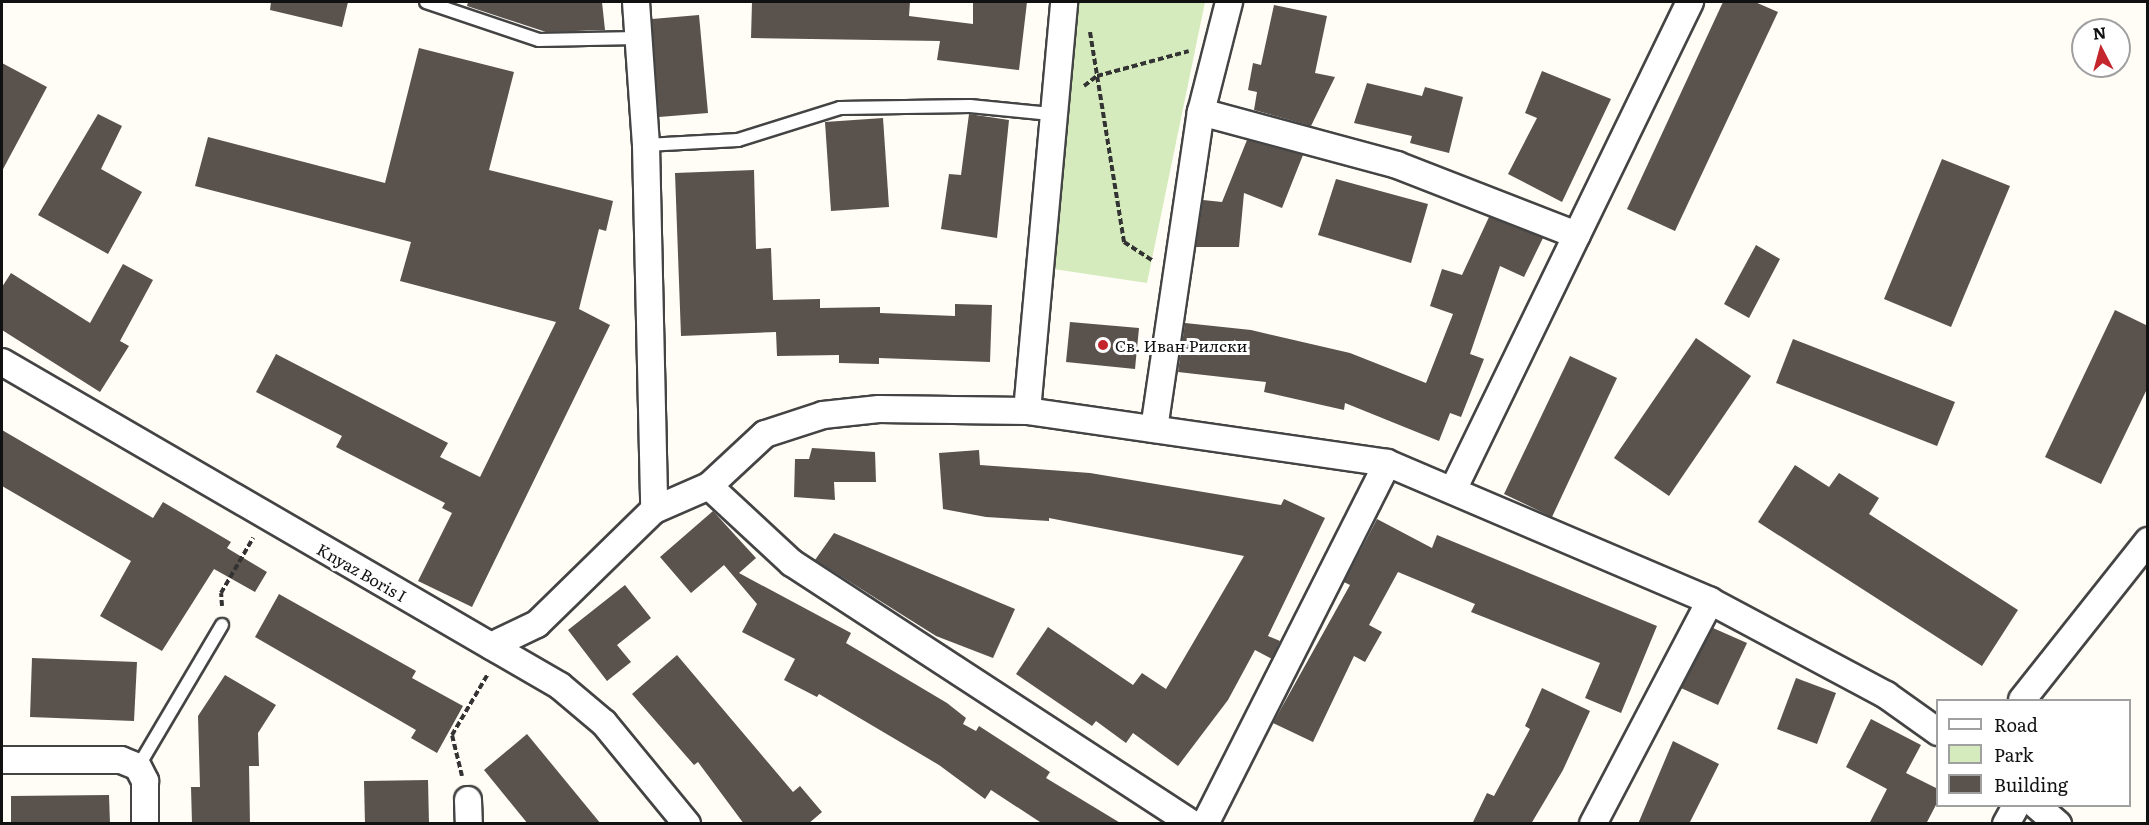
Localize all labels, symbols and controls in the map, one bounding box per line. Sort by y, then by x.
north arrow [2071,18,2131,78]
text: N [2091,19,2107,45]
place label: Св. Иван Рилски [1115,335,1247,355]
marker: Св. Иван Рилски [1096,338,1110,352]
street label: Knyaz Boris I [314,539,410,605]
legend [1936,699,2131,807]
text: Road [1994,711,2038,738]
text: Park [1994,741,2033,768]
text: Building [1994,771,2068,798]

